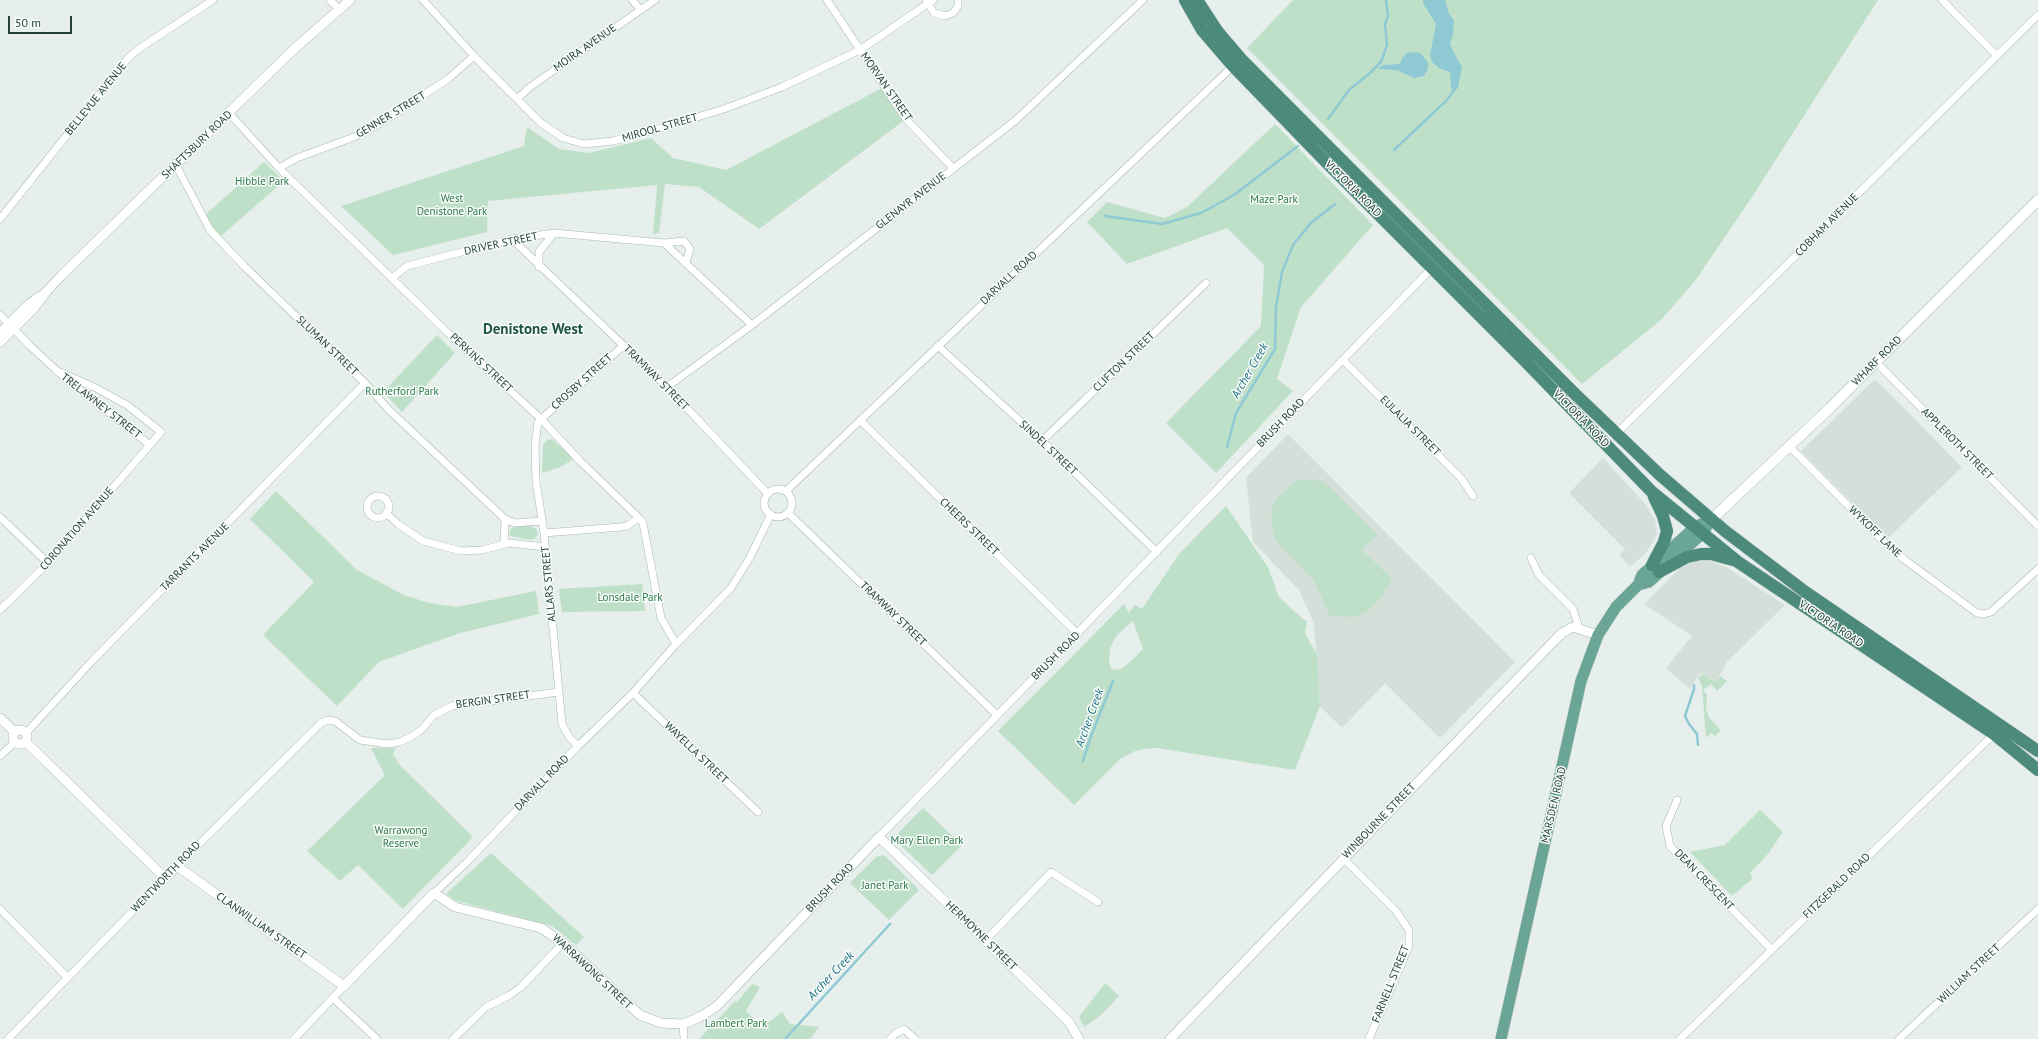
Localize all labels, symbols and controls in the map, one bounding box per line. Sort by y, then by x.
scale bar [10,8,74,34]
text: 50 m [15,15,41,30]
street label: MOIRA AVENUE [551,21,619,75]
street label: MORVAN STREET [857,50,915,124]
street label: BELLEVUE AVENUE [62,60,130,138]
street label: GENNER STREET [354,89,428,141]
street label: SHAFTSBURY ROAD [159,108,235,182]
street label: MIROOL STREET [621,111,699,145]
street label: VICTORIA ROAD [1322,158,1384,220]
street label: GLENAYR AVENUE [873,169,949,233]
park label: Hibble Park [235,175,289,189]
street label: COBHAM AVENUE [1793,191,1861,259]
park label: West Denistone Park [417,192,487,218]
park label: Maze Park [1250,193,1298,207]
street label: DRIVER STREET [463,230,539,258]
street label: DARVALL ROAD [978,248,1040,308]
street label: SLUMAN STREET [293,313,361,379]
district label: Denistone West [483,321,583,339]
street label: CLIFTON STREET [1090,329,1158,395]
street label: PERKINS STREET [447,331,515,395]
street label: WHARF ROAD [1849,333,1905,389]
water label: Archer Creek [1228,341,1272,401]
street label: TRAMWAY STREET [620,342,692,414]
street label: CROSBY STREET [549,351,615,413]
street label: TRELAWNEY STREET [58,371,144,441]
park label: Rutherford Park [365,385,439,399]
street label: VICTORIA ROAD [1550,388,1612,450]
street label: EULALIA STREET [1377,393,1443,459]
street label: BRUSH ROAD [1254,396,1308,450]
street label: APPLEROTH STREET [1918,405,1996,483]
street label: SINDEL STREET [1016,418,1080,478]
street label: CORONATION AVENUE [37,485,117,573]
street label: CHEERS STREET [937,495,1001,559]
street label: WYKOFF LANE [1846,503,1904,561]
street label: TARRANTS AVENUE [158,520,232,594]
street label: ALLARS STREET [539,546,559,622]
street label: TRAMWAY STREET [857,579,929,649]
park label: Lonsdale Park [598,591,662,605]
street label: VICTORIA ROAD [1796,598,1866,650]
street label: BRUSH ROAD [1029,629,1083,683]
water label: Archer Creek [1073,687,1107,749]
street label: BERGIN STREET [455,688,531,712]
street label: WAYELLA STREET [661,719,731,787]
street label: DARVALL ROAD [512,752,572,814]
street label: MARSDEN ROAD [1539,766,1569,844]
street label: WINBOURNE STREET [1340,780,1418,862]
park label: Warrawong Reserve [375,824,427,850]
park label: Mary Ellen Park [890,834,964,848]
street label: WENTWORTH ROAD [129,839,203,915]
street label: DEAN CRESCENT [1671,847,1737,913]
street label: FITZGERALD ROAD [1801,851,1873,921]
street label: BRUSH ROAD [803,861,857,915]
park label: Janet Park [861,879,909,893]
street label: CLANWILLIAM STREET [213,890,309,962]
street label: HERMOYNE STREET [942,898,1020,974]
street label: WARRAWONG STREET [549,932,635,1012]
street label: WILLIAM STREET [1935,941,2003,1007]
street label: FARNELL STREET [1369,943,1413,1025]
water label: Archer Creek [805,949,857,1003]
park label: Lambert Park [705,1017,767,1031]

